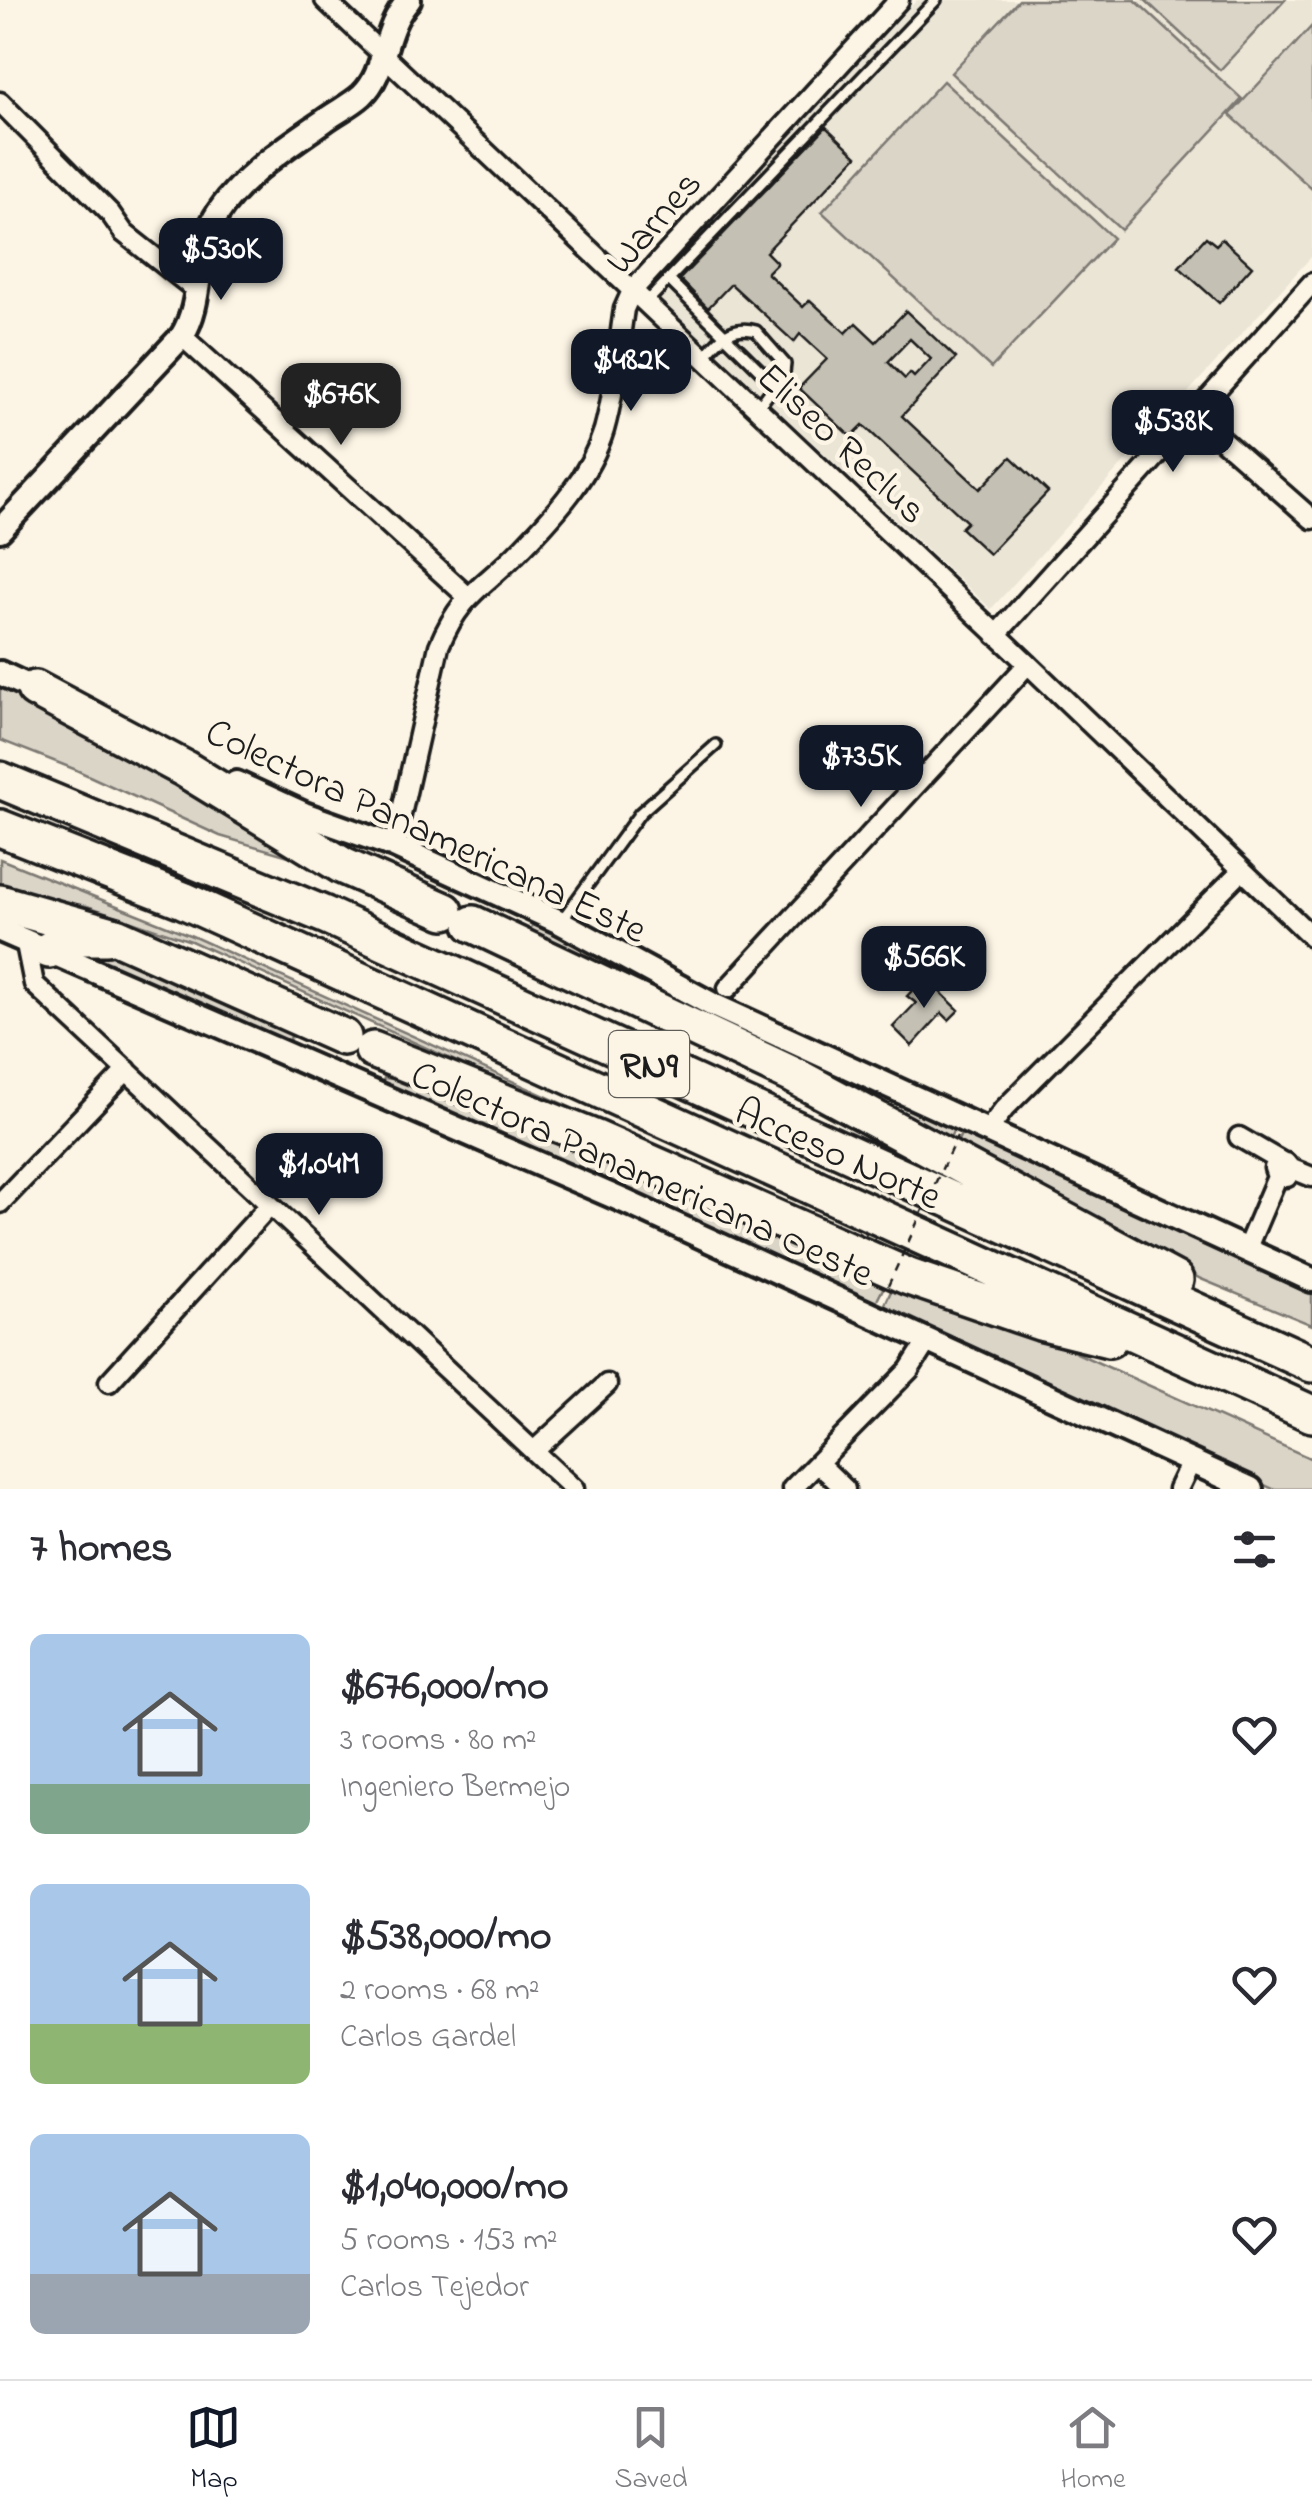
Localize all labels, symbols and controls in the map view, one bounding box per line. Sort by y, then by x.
street label: Warnes [593,158,718,290]
pin: $530K [151,218,291,303]
text: $530K [181,227,261,274]
pin: $482K [561,329,701,414]
text: $482K [593,338,669,385]
street label: Eliseo Reclus [741,350,939,540]
pin: $676K [271,363,411,448]
text: $676K [303,372,379,419]
pin: $538K [1103,390,1243,475]
text: $538K [1134,399,1212,446]
street label: Colectora Panamericana Este [195,705,656,962]
pin: $735K [791,725,931,810]
text: $735K [821,734,901,781]
pin: $566K [854,926,994,1011]
text: $566K [883,935,965,982]
road number: RN9 [609,1031,689,1097]
street label: Colectora Panamericana Oeste [400,1047,882,1305]
street label: Acceso Norte [724,1084,950,1228]
pin: $1.04M [238,1133,400,1218]
text: $1.04M [278,1142,360,1189]
text: 7 homes [30,1519,172,1580]
icon: filters [1227,1522,1282,1577]
text: $676,000/mo [340,1657,549,1718]
icon: home [110,1674,230,1794]
icon: heart [1227,1707,1282,1762]
text: 3 rooms · 80 m² [340,1718,537,1765]
text: Ingeniero Bermejo [340,1765,570,1812]
text: $538,000/mo [340,1907,552,1968]
icon: home [110,1924,230,2044]
icon: heart [1227,1957,1282,2012]
text: 2 rooms · 68 m² [340,1968,539,2015]
text: Carlos Gardel [340,2015,516,2062]
text: $1,040,000/mo [340,2157,569,2218]
icon: home [110,2174,230,2294]
icon: heart [1227,2207,1282,2262]
text: 5 rooms · 153 m² [340,2218,557,2265]
text: Carlos Tejedor [340,2265,529,2312]
tab: Map [186,2400,241,2501]
tab: Saved [614,2400,687,2501]
tab: Home [1060,2400,1126,2501]

